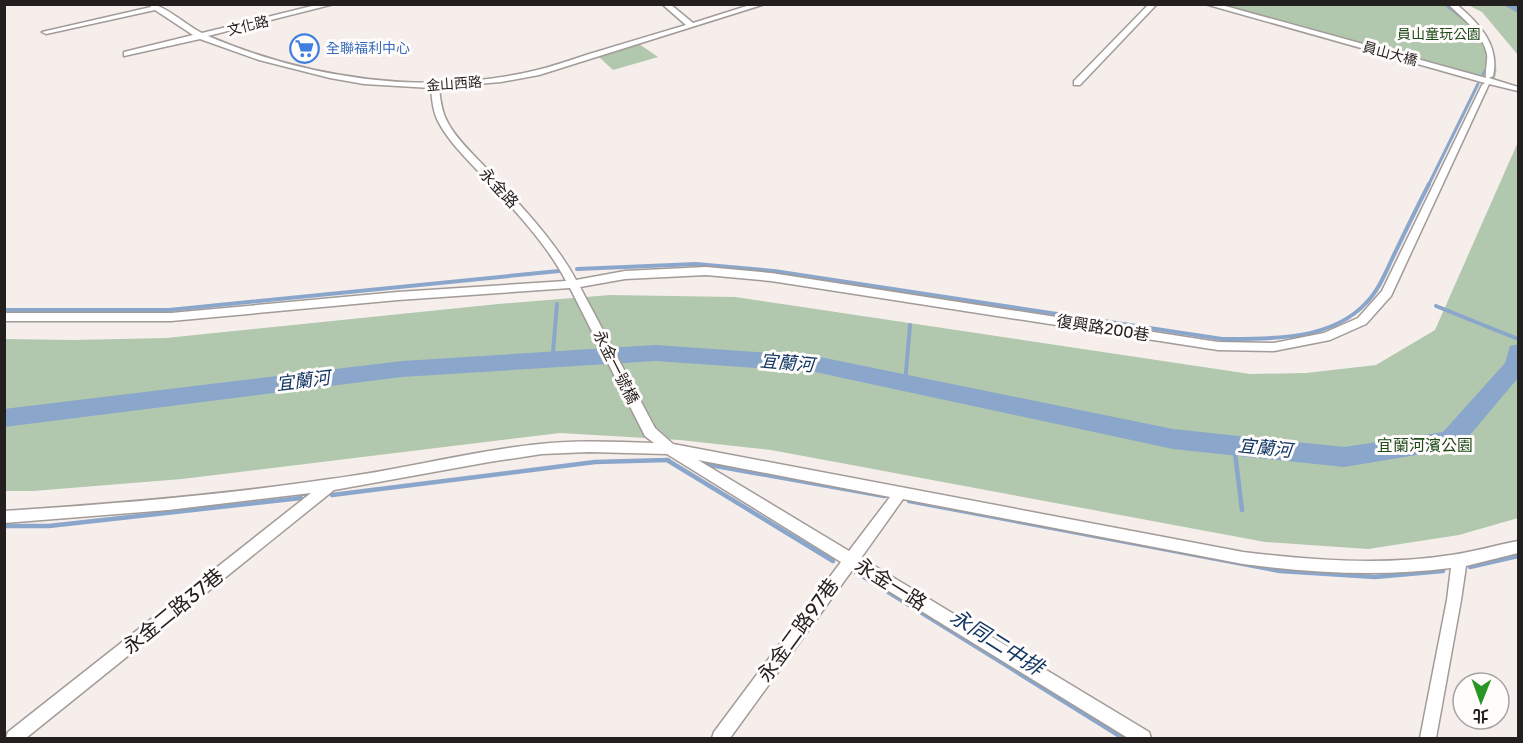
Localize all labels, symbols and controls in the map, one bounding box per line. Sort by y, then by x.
street label: 文化路 [226,13,270,39]
park label: 員山童玩公園 [1397,26,1481,43]
supermarket icon: 全聯福利中心 [289,32,321,64]
street label: 員山大橋 [1361,39,1419,69]
place label: 全聯福利中心 [326,40,410,57]
street label: 金山西路 [425,74,483,94]
street label: 永金路 [476,164,522,212]
street label: 復興路200巷 [1055,311,1151,345]
street label: 永金一號橋 [589,327,643,407]
water label: 宜蘭河 [759,350,818,377]
water label: 宜蘭河 [275,366,334,395]
water label: 宜蘭河 [1237,434,1296,462]
park label: 宜蘭河濱公園 [1377,436,1473,455]
street label: 永金一路 [851,553,931,615]
street label: 永金二路37巷 [118,563,228,659]
street label: 永金二路97巷 [752,574,844,686]
water label: 永同二中排 [946,604,1051,682]
north arrow [1451,671,1511,731]
text: 北 [1473,706,1489,725]

